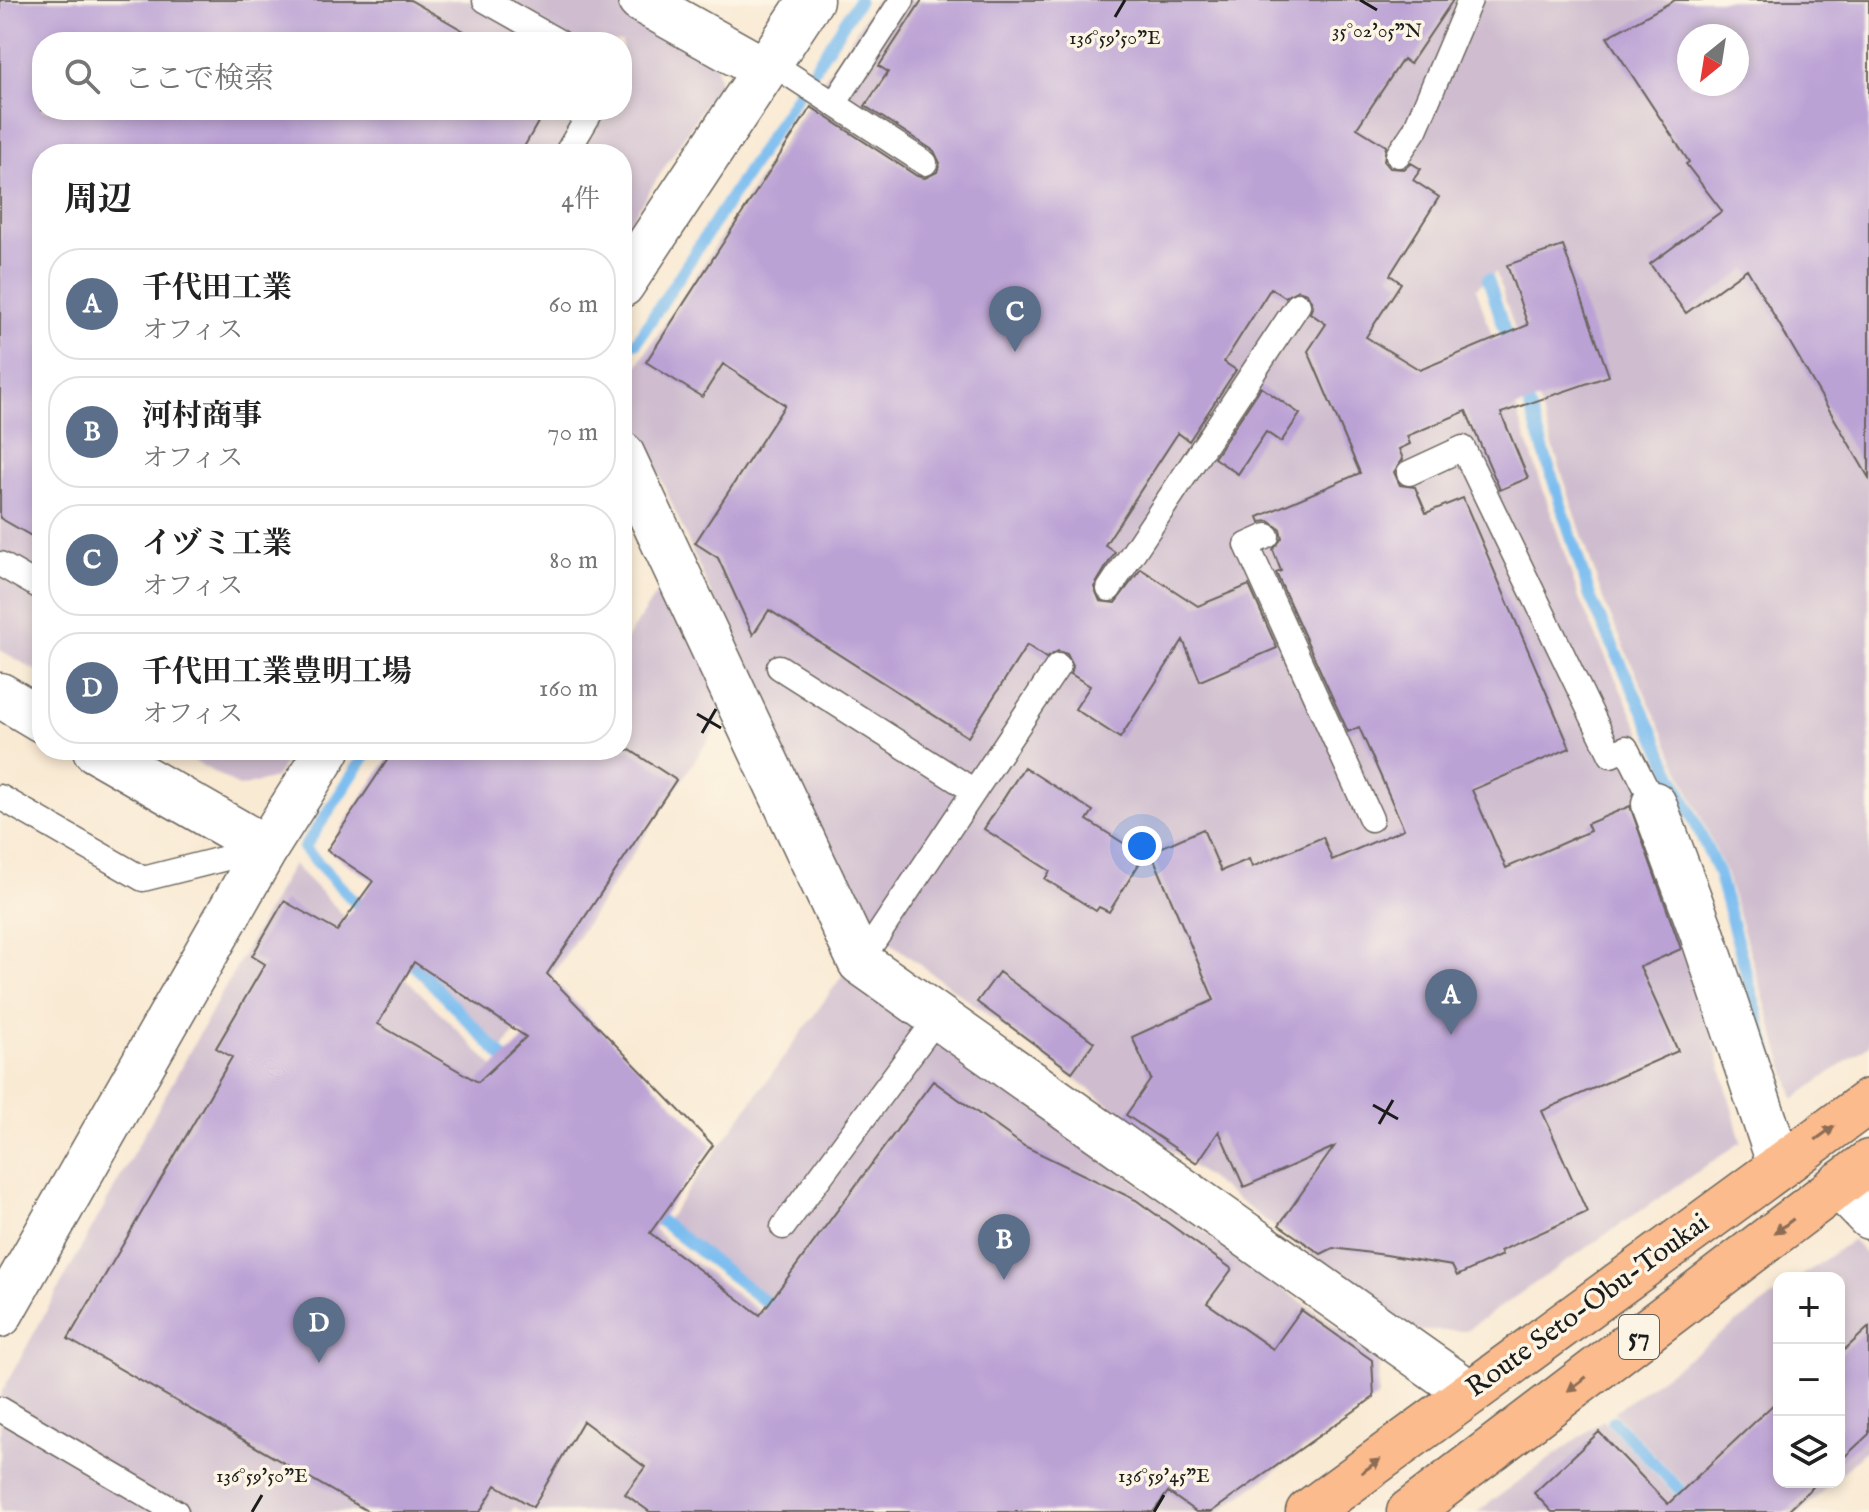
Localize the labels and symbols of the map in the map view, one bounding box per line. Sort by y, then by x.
text: 35°02'05"N [1332,19,1422,44]
north arrow [1677,24,1749,96]
text: 136°59'50"E [1069,26,1161,51]
pin: C [989,286,1041,352]
your location [1122,826,1162,866]
pin: A [1425,969,1477,1035]
one-way arrow [1814,1126,1835,1141]
street label: Route Seto-Obu-Toukai [1460,1206,1716,1406]
pin: B [978,1214,1030,1280]
one-way arrow [1774,1217,1794,1233]
pin: D [293,1297,345,1363]
road number: 57 [1619,1315,1659,1359]
one-way arrow [1567,1375,1588,1391]
one-way arrow [1360,1459,1381,1474]
text: 136°59'50"E [216,1464,308,1489]
text: 136°59'45"E [1118,1464,1210,1489]

